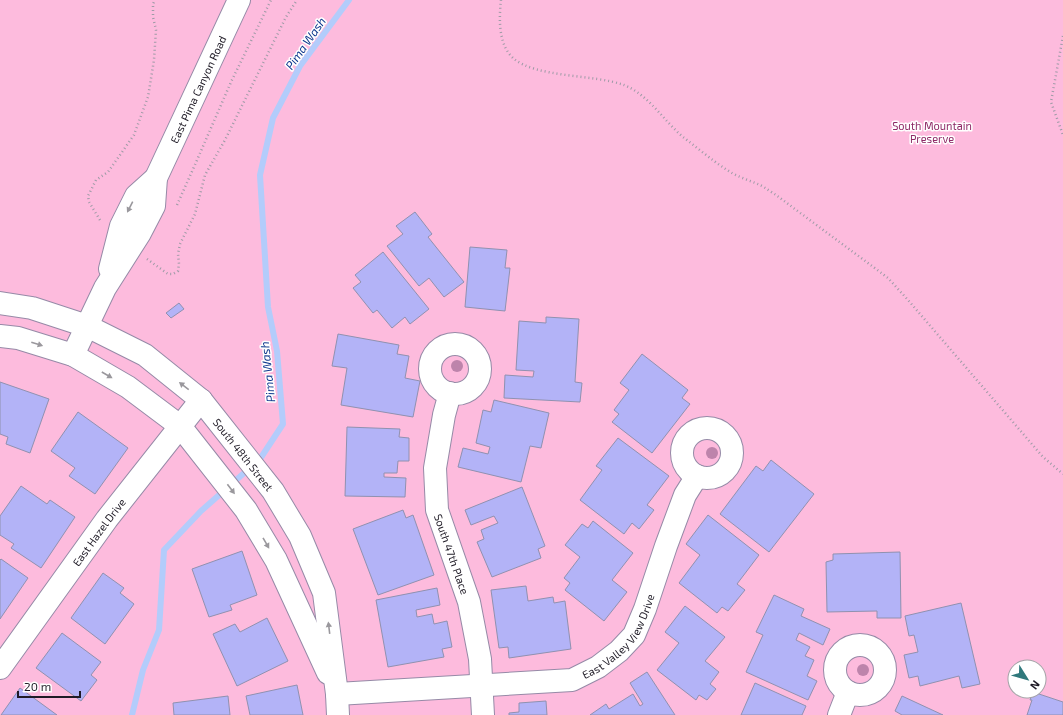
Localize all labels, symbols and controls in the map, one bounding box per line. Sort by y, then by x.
water label: Pima Wash [282,14,328,72]
street label: East Pima Canyon Road [167,33,228,145]
park label: South Mountain Preserve [892,119,972,145]
one-way arrow [127,201,133,213]
one-way arrow [31,341,43,347]
water label: Pima Wash [257,341,277,403]
one-way arrow [101,372,113,379]
one-way arrow [178,382,189,390]
street label: South 48th Street [211,415,277,493]
one-way arrow [226,484,234,494]
street label: East Hazel Drive [69,495,128,568]
street label: South 47th Place [432,512,472,596]
one-way arrow [263,537,270,549]
street label: East Valley View Drive [580,592,656,681]
one-way arrow [326,622,332,634]
north arrow [1007,659,1047,699]
scale bar [18,673,80,699]
text: N [1028,678,1043,692]
text: 20 m [24,679,51,693]

